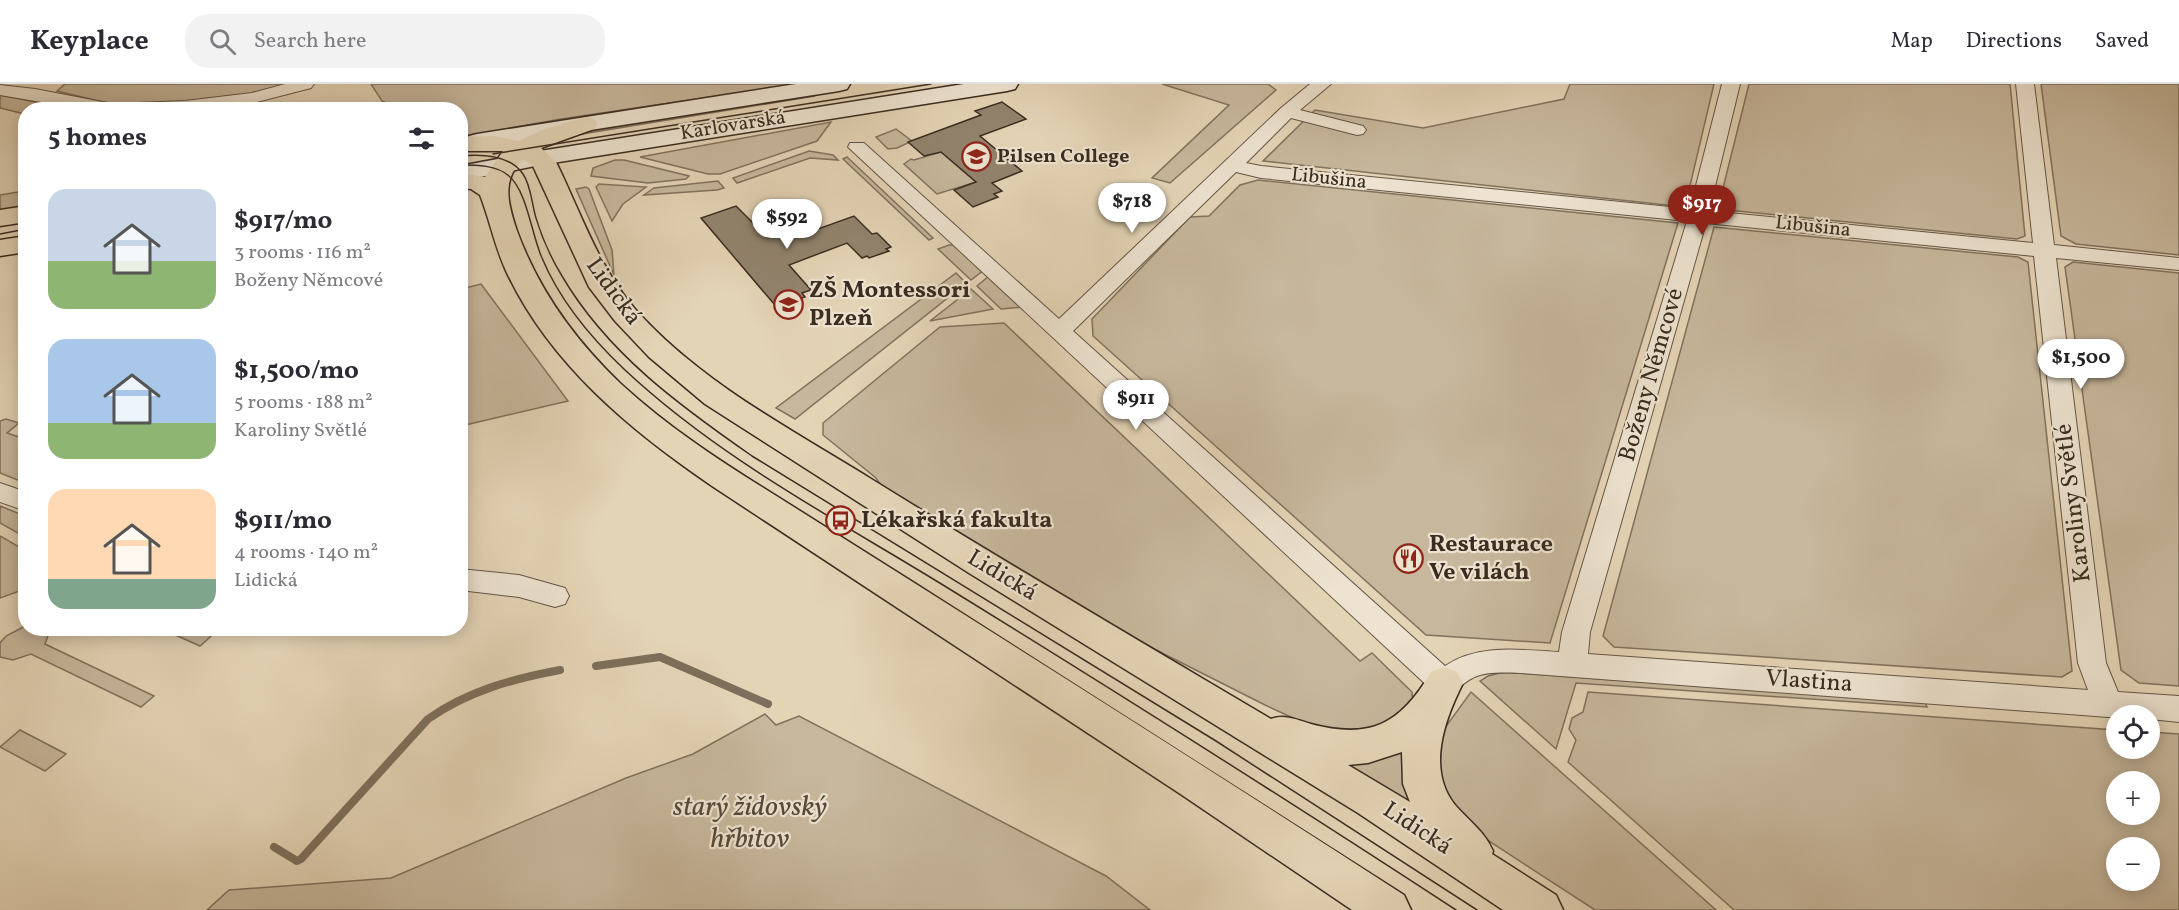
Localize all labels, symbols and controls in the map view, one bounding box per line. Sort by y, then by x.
search box [185,14,605,68]
text: Keyplace [30,22,149,61]
icon: search [206,25,239,58]
text: Search here [254,26,366,57]
text: Map [1891,27,1933,56]
text: Directions [1966,27,2062,56]
text: Saved [2095,27,2149,56]
street label: Karlovarská [678,104,788,148]
text: 5 homes [48,120,147,156]
icon: filters [405,122,438,155]
school or university icon: Pilsen College [960,141,992,173]
place label: Pilsen College [997,143,1130,171]
street label: Libušina [1290,161,1368,197]
pin: $718 [1096,183,1168,234]
pin: $917 [1666,185,1738,236]
text: $718 [1112,188,1152,216]
text: $917 [1682,190,1722,218]
pin: $592 [751,199,823,250]
text: $917/mo [234,203,332,239]
text: $592 [766,204,808,232]
street label: Libušina [1774,209,1852,245]
icon: home [96,213,168,285]
text: 3 rooms · 116 m² [234,239,371,267]
street label: Lidická [577,251,649,333]
text: Boženy Němcové [234,267,383,295]
place label: ZŠ Montessori Plzeň [809,274,971,336]
street label: Boženy Němcové [1611,284,1693,466]
school or university icon: ZŠ Montessori Plzeň [772,289,804,321]
pin: $1,500 [2032,339,2130,390]
text: $1,500 [2051,344,2111,372]
text: $1,500/mo [234,353,359,389]
icon: home [96,363,168,435]
pin: $911 [1100,380,1172,431]
text: $911 [1117,385,1155,413]
text: 5 rooms · 188 m² [234,389,373,417]
text: Karoliny Světlé [234,417,367,445]
street label: Karoliny Světlé [2047,422,2101,584]
text: $911/mo [234,503,332,539]
place label: Lékařská fakulta [861,504,1052,538]
bus stop icon: Lékařská fakulta [824,505,856,537]
icon: home [96,513,168,585]
place label: Restaurace Ve vilách [1429,528,1553,590]
text: 4 rooms · 140 m² [234,539,378,567]
street label: Lidická [960,542,1044,610]
restaurant icon: Restaurace Ve vilách [1392,543,1424,575]
text: Lidická [234,567,298,595]
street label: Vlastina [1764,662,1854,702]
map controls [2106,705,2160,891]
button: locate [2106,705,2160,759]
button: + [2106,771,2160,825]
park label: starý židovský hřbitov [673,788,828,859]
street label: Lidická [1376,794,1458,864]
button: − [2106,837,2160,891]

